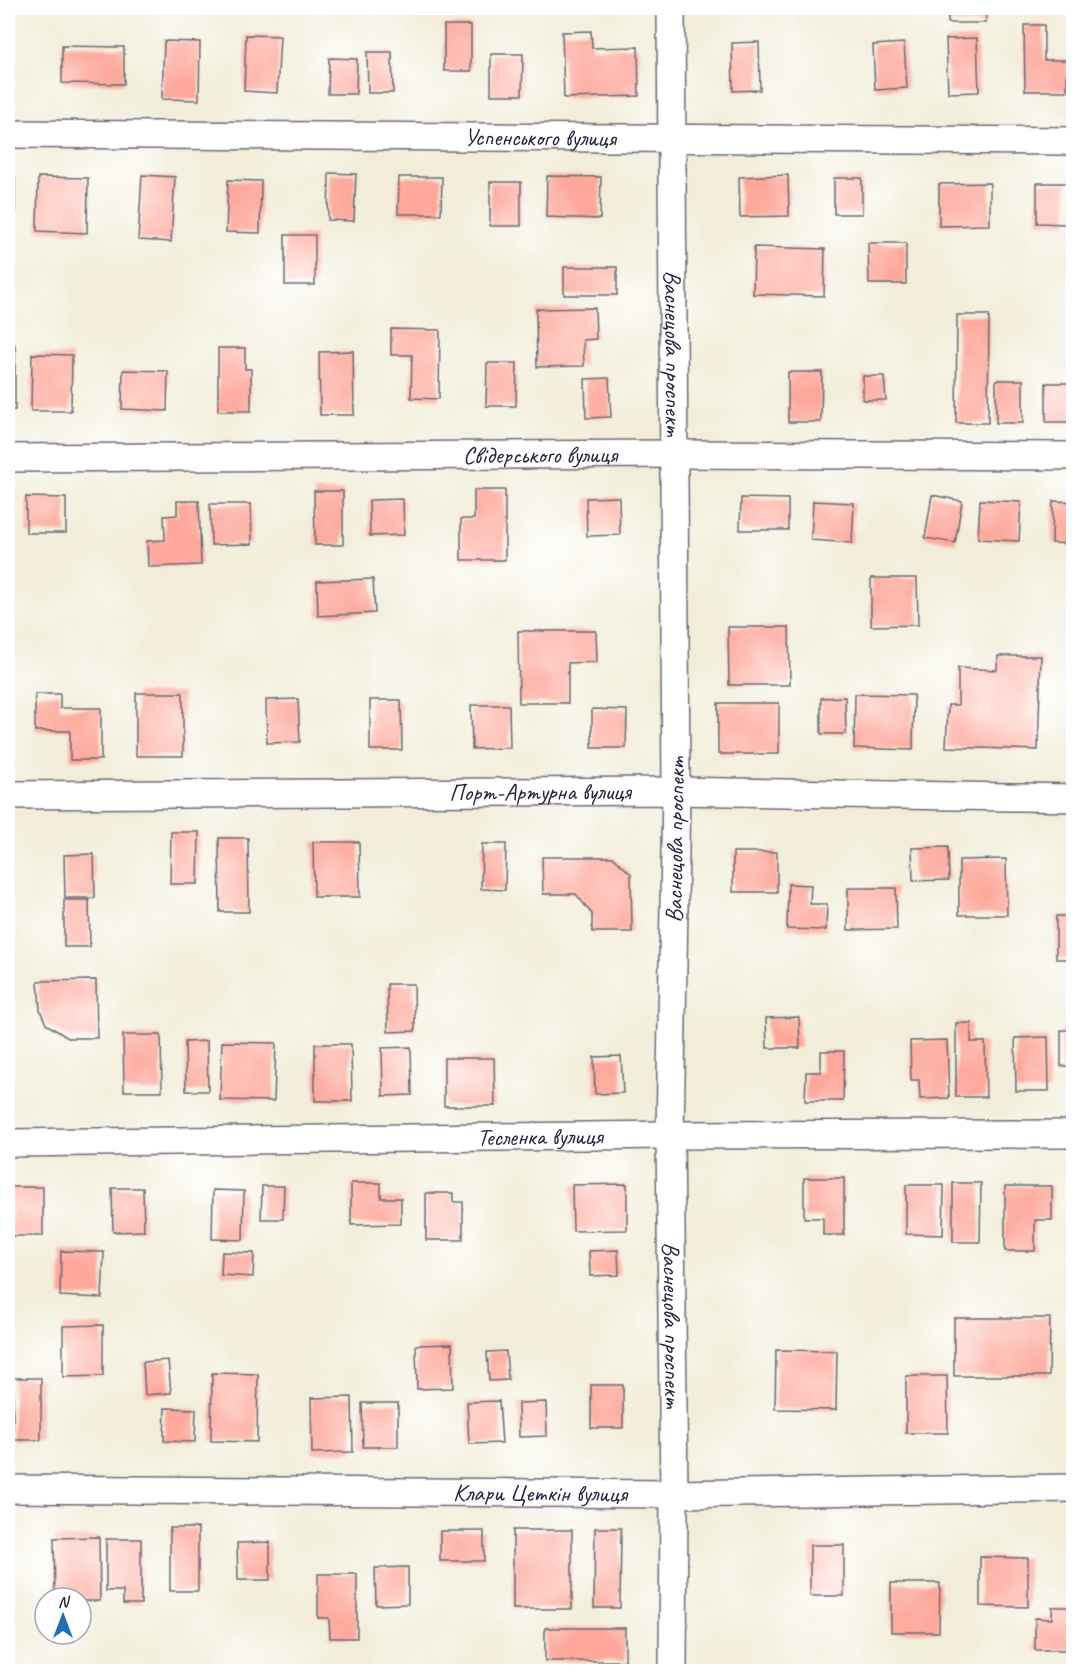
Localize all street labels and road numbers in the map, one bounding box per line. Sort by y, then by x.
street label: Успенського вулиця [464,122,618,153]
street label: Васнецова проспект [658,270,689,438]
street label: Свідерського вулиця [463,439,619,470]
street label: Васнецова проспект [659,755,691,923]
street label: Порт-Артурна вулиця [449,776,632,807]
street label: Тесленка вулиця [477,1121,605,1152]
street label: Васнецова проспект [656,1242,688,1409]
street label: Клари Цеткін вулиця [453,1477,629,1509]

